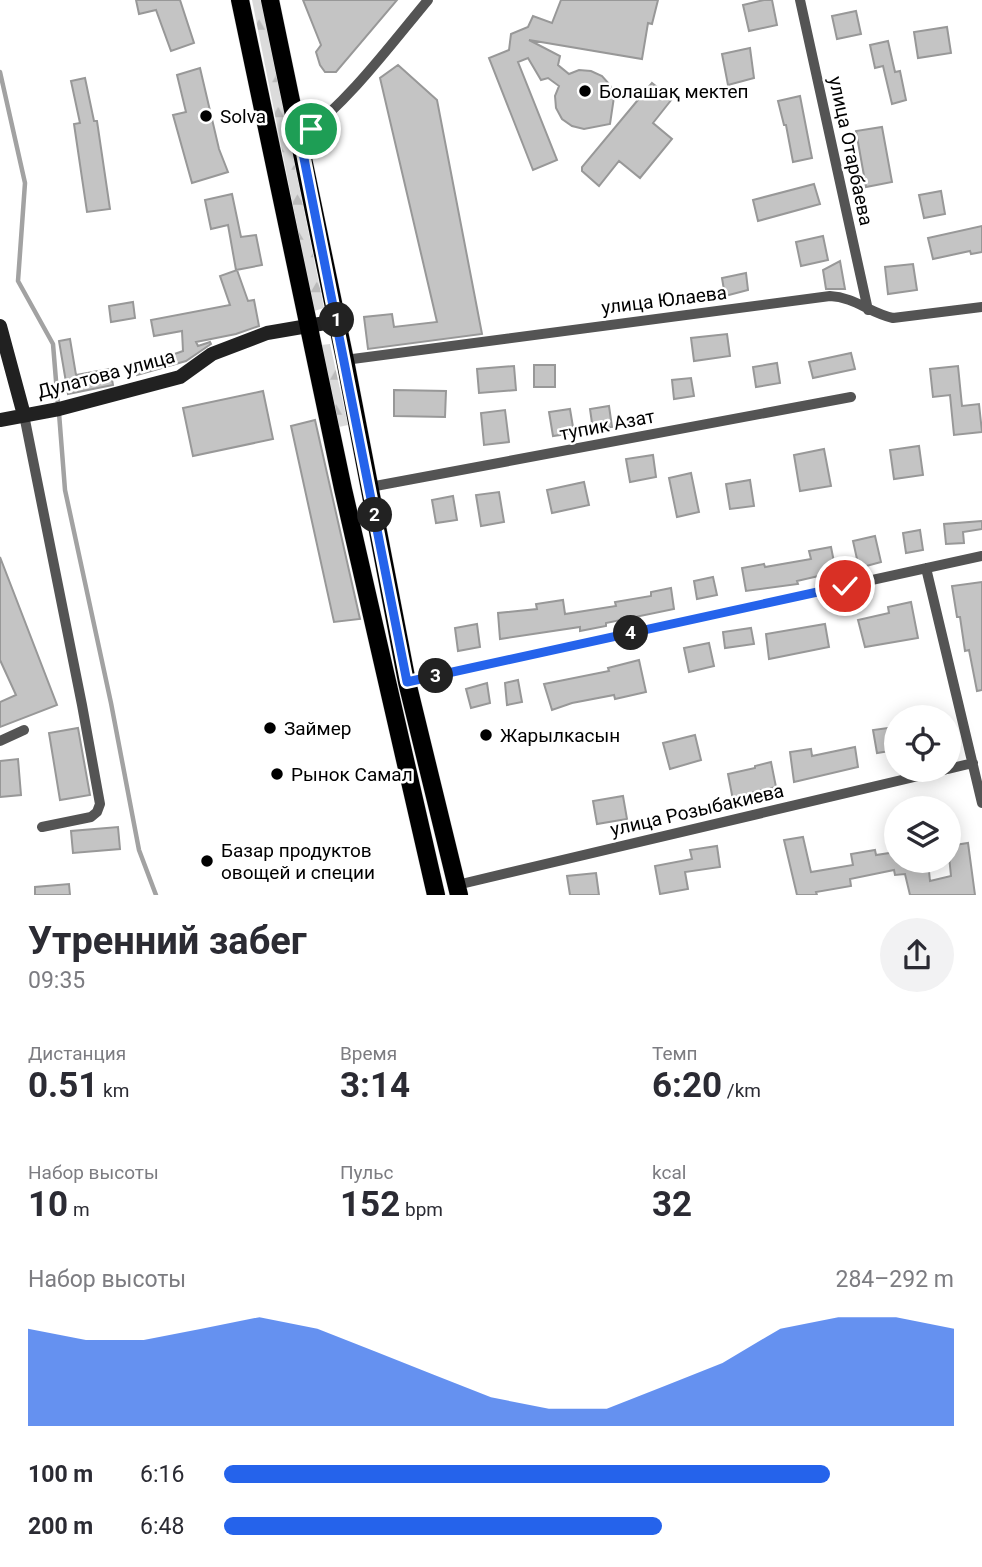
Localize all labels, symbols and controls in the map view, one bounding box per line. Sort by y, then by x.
street label: улица Отарбаева [824,74,878,228]
place label: Болашақ мектеп [599,80,749,103]
marker: Болашақ мектеп [577,83,593,99]
pin [281,99,341,159]
place label: Solva [220,105,266,128]
marker: Solva [198,108,214,124]
icon: arrive [292,110,330,148]
street label: улица Юлаева [600,281,728,319]
pin: 1 [320,302,354,338]
text: 1 [331,308,342,331]
street label: Дулатова улица [35,345,177,403]
street label: тупик Азат [557,405,657,445]
pin: 2 [358,498,392,532]
text: 2 [369,503,380,526]
pin [815,556,875,616]
icon: check [826,567,864,605]
pin: 4 [614,616,648,650]
text: 4 [625,621,636,644]
pin: 3 [418,658,453,694]
text: 3 [430,664,441,687]
map controls [884,705,961,873]
button: locate [884,705,961,782]
place label: Займер [284,717,351,740]
marker: Займер [262,720,278,736]
place label: Жарылкасын [500,724,620,747]
marker: Жарылкасын [478,727,494,743]
place label: Рынок Самал [291,763,413,786]
marker: Рынок Самал [269,766,285,782]
street label: улица Розыбакиева [608,779,786,841]
button: layers [884,796,961,873]
place label: Базар продуктов овощей и специи [221,839,375,884]
marker: Базар продуктов овощей и специи [199,853,215,869]
button: share [880,918,954,992]
text: Утренний забег [28,919,307,963]
text: 09:35 [28,967,85,994]
text: Дистанция [28,1042,126,1065]
text: Время [340,1042,397,1065]
text: Темп [652,1042,698,1065]
text: 0.51 [28,1065,98,1106]
text: 3:14 [340,1065,410,1106]
text: 6:20 [652,1065,722,1106]
text: km [98,1079,129,1102]
text: /km [722,1079,761,1102]
text: Набор высоты [28,1161,159,1184]
text: Пульс [340,1161,393,1184]
text: kcal [652,1161,686,1184]
text: 10 [28,1184,68,1225]
text: 152 [340,1184,400,1225]
text: 32 [652,1184,692,1225]
text: m [68,1198,90,1221]
text: bpm [400,1198,443,1221]
text: Набор высоты [28,1266,186,1293]
text: 284–292 m [835,1266,954,1293]
text: 100 m [28,1461,93,1488]
text: 6:16 [140,1461,184,1488]
text: 200 m [28,1513,93,1540]
text: 6:48 [140,1513,184,1540]

